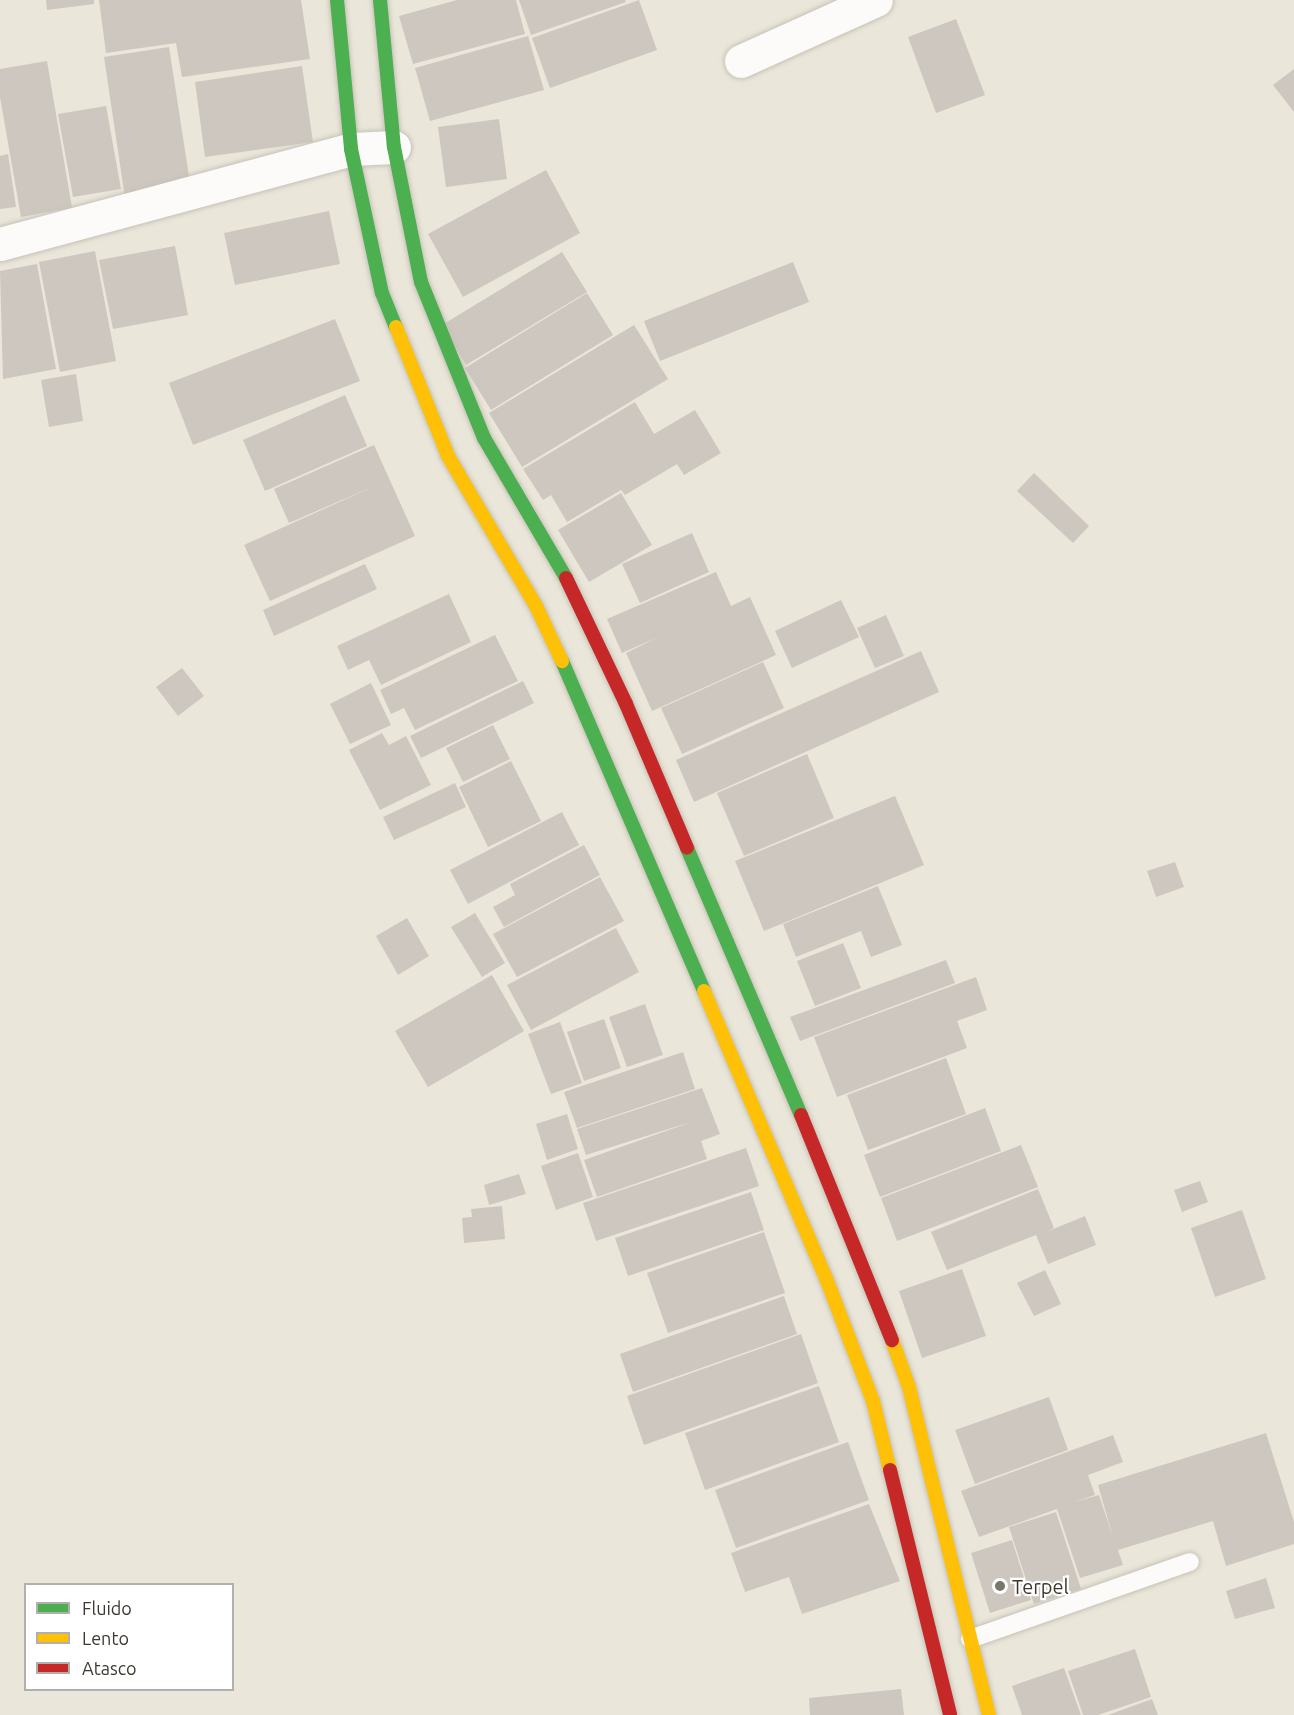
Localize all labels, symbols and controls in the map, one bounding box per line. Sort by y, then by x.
place label: Terpel [1012,1574,1069,1598]
marker: Terpel [993,1579,1007,1593]
legend [24,1583,234,1691]
text: Fluido [82,1598,132,1618]
text: Lento [82,1628,129,1648]
text: Atasco [82,1658,137,1678]

